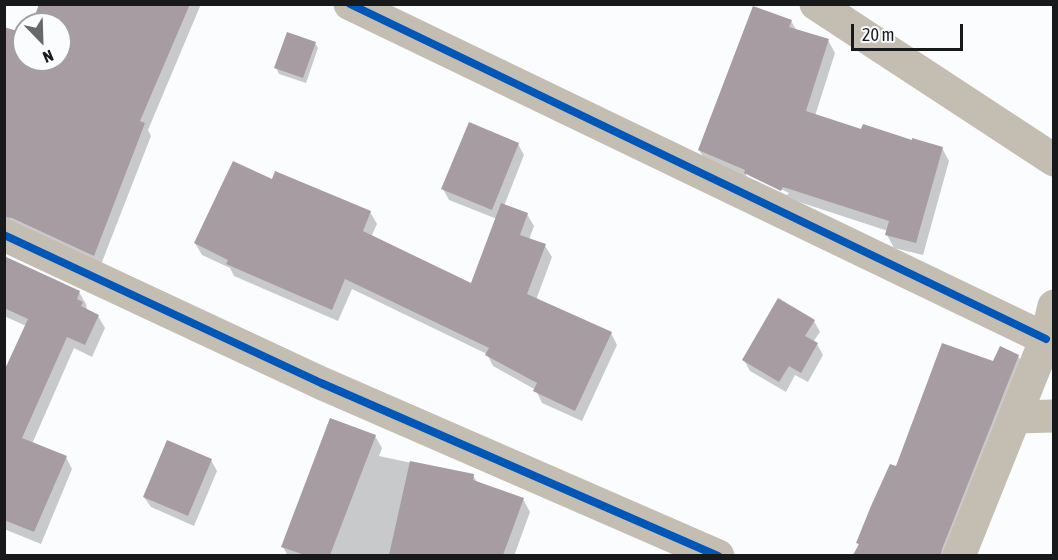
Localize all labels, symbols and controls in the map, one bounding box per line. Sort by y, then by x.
north arrow [12,12,72,72]
scale bar [854,12,966,50]
text: 20 m [862,24,894,45]
text: N [40,47,56,67]

